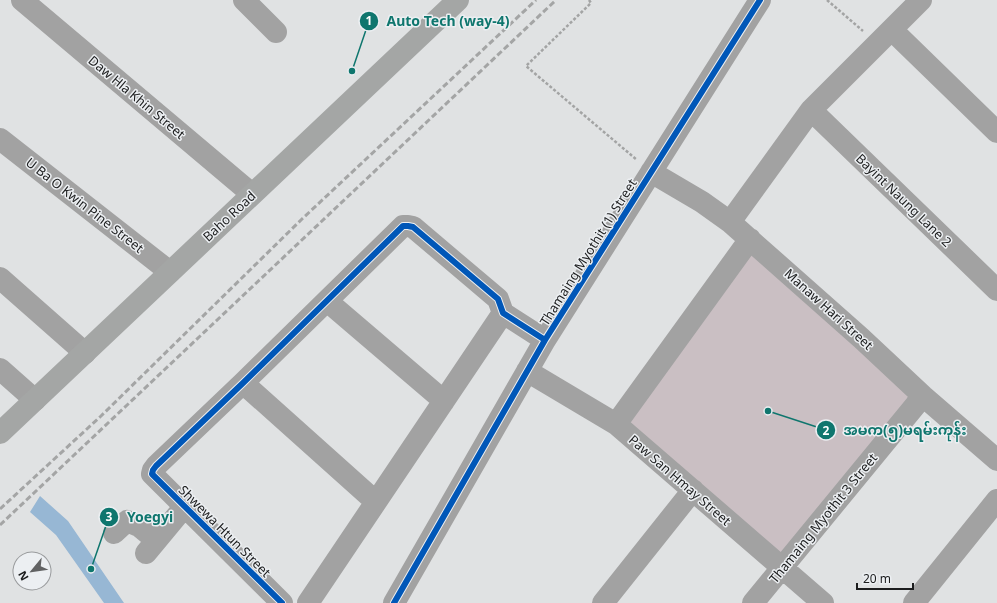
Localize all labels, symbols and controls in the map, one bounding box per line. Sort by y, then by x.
callout: Auto Tech (way-4) [359,8,518,34]
text: Auto Tech (way-4) [386,11,510,30]
text: 1 [366,12,372,29]
street label: Daw Hla Khin Street [85,51,189,143]
street label: Bayint Naung Lane 2 [852,150,956,250]
street label: U Ba O Kwin Pine Street [22,153,148,257]
street label: Thamaing Myothit (1) Street [535,175,641,329]
street label: Baho Road [199,187,259,245]
street label: Manaw Hari Street [781,264,877,354]
callout: အမက(၅)မရမ်းကုန်း [816,417,975,443]
text: အမက(၅)မရမ်းကုန်း [843,420,967,442]
text: 2 [823,422,830,439]
street label: Paw San Hmay Street [625,431,735,530]
street label: Thamaing Myothit 3 Street [765,449,881,587]
street label: Shwewa Htun Street [175,481,275,581]
callout: Yoegyi [99,504,181,530]
text: Yoegyi [127,507,173,526]
text: 3 [106,508,113,525]
north arrow [12,551,52,591]
scale bar [857,565,913,591]
text: N [14,569,32,584]
text: 20 m [863,570,891,587]

